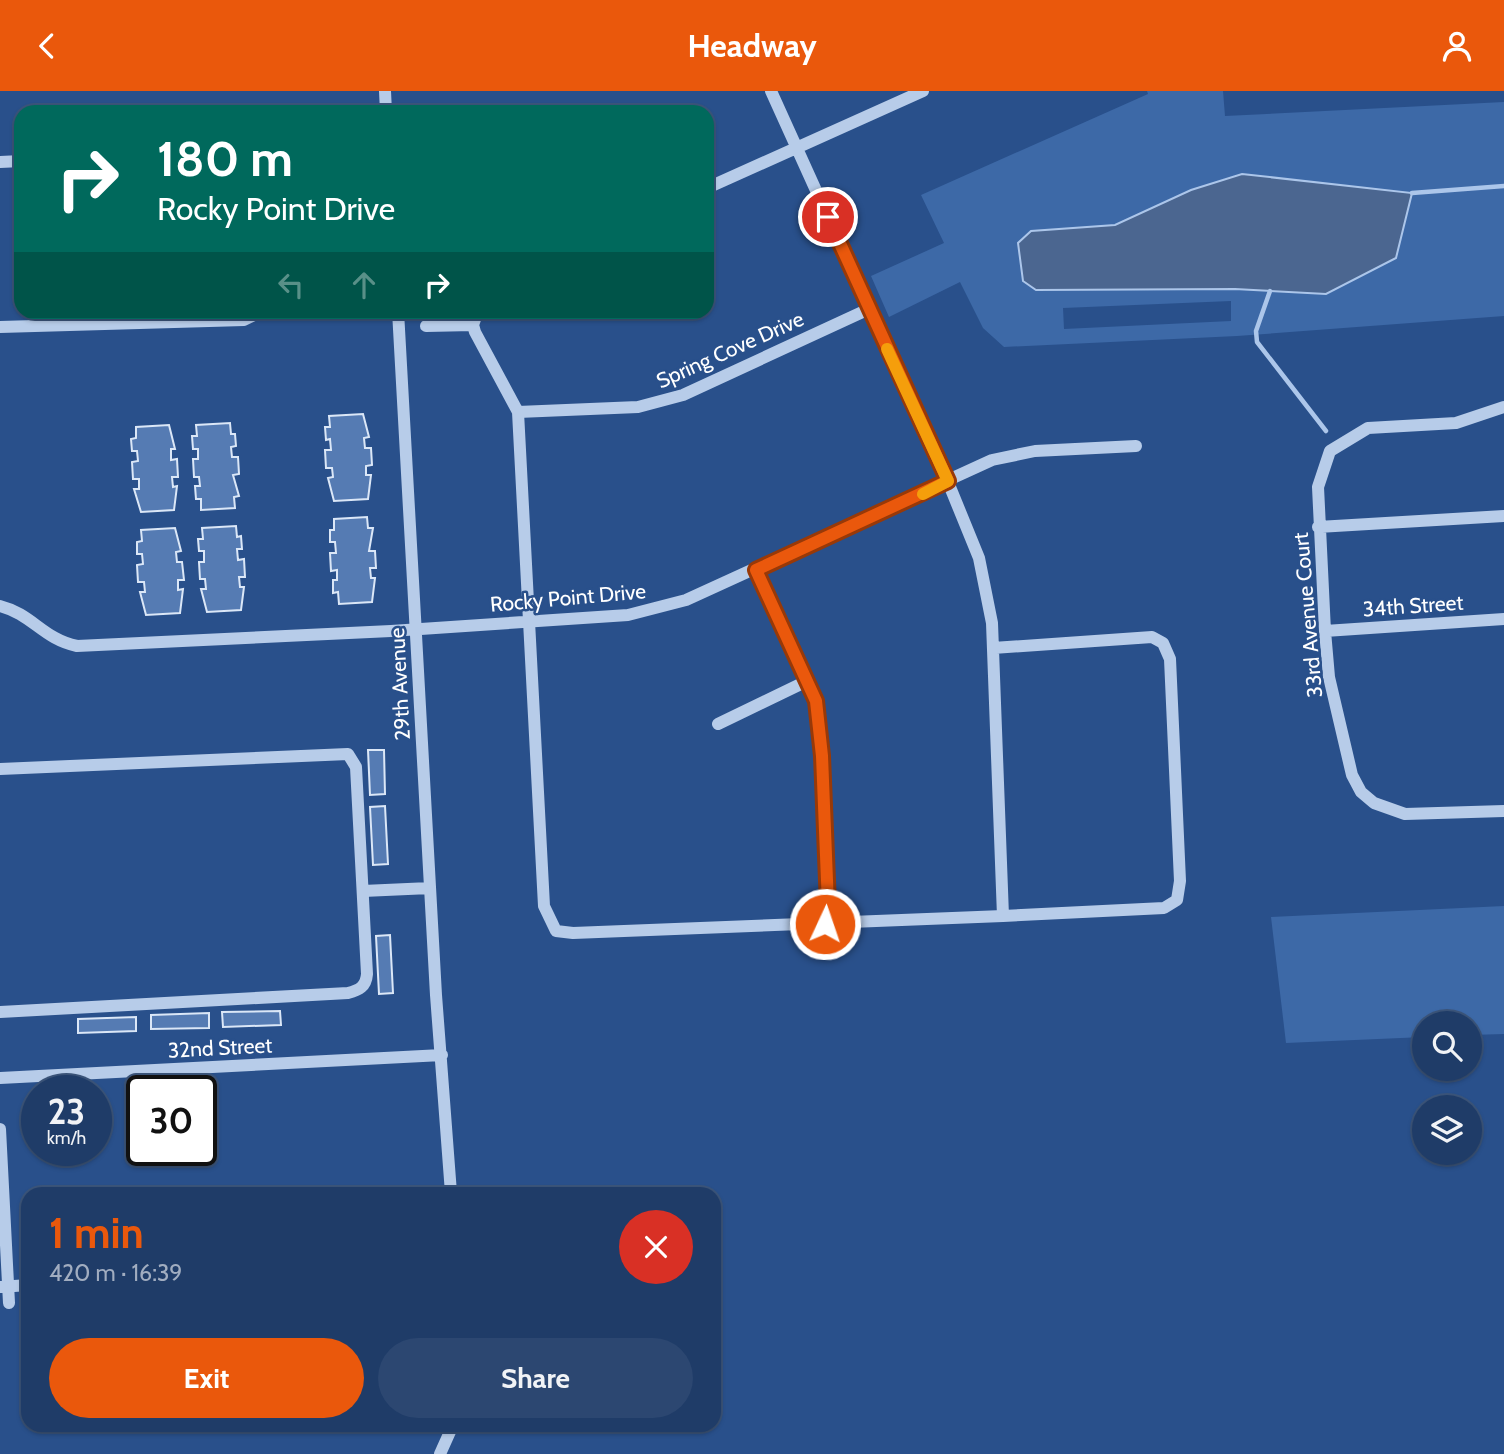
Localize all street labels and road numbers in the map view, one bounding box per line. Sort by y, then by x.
street label: Spring Cove Drive [652,306,808,393]
street label: 33rd Avenue Court [1288,531,1327,699]
street label: Rocky Point Drive [489,578,647,617]
street label: 34th Street [1362,590,1464,621]
street label: 29th Avenue [384,627,415,741]
street label: 32nd Street [167,1032,273,1063]

